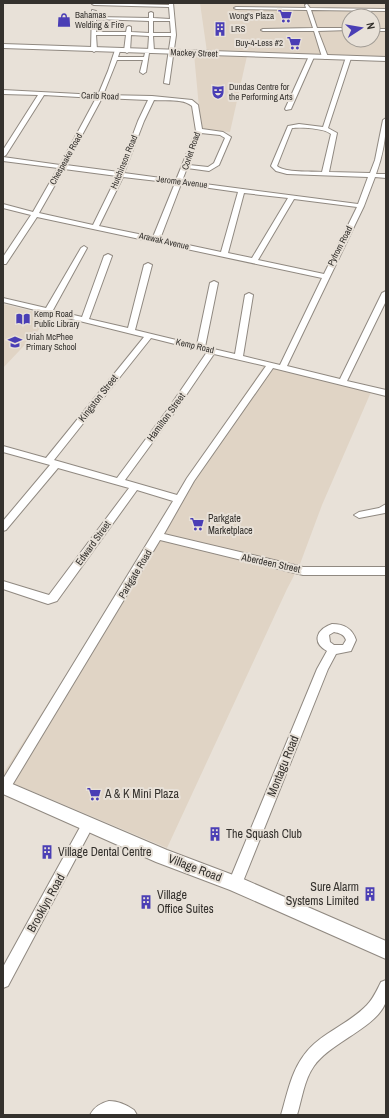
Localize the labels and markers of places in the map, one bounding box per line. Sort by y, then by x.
supermarket icon: Wong's Plaza [277,8,293,24]
place label: Bahamas Welding & Fire [75,9,124,31]
place label: Wong's Plaza [229,10,274,22]
shop icon: Bahamas Welding & Fire [56,12,72,28]
building icon: LRS [212,21,228,37]
place label: LRS [231,23,245,35]
supermarket icon: Buy-4-Less #2 [286,35,302,51]
place label: Buy-4-Less #2 [235,37,283,49]
place label: Dundas Centre for the Performing Arts [229,81,293,103]
theatre icon: Dundas Centre for the Performing Arts [210,84,226,100]
place label: Kemp Road Public Library [34,308,80,330]
library icon: Kemp Road Public Library [15,311,31,327]
place label: Uriah McPhee Primary School [26,331,77,353]
school or university icon: Uriah McPhee Primary School [7,334,23,350]
place label: Parkgate Marketplace [208,512,253,537]
supermarket icon: Parkgate Marketplace [189,516,205,532]
supermarket icon: A & K Mini Plaza [86,786,102,802]
place label: A & K Mini Plaza [104,786,179,802]
building icon: The Squash Club [207,826,223,842]
place label: The Squash Club [226,826,302,842]
building icon: Village Dental Centre [39,844,55,860]
place label: Village Dental Centre [58,844,151,860]
place label: Sure Alarm Systems Limited [286,879,359,909]
building icon: Sure Alarm Systems Limited [362,886,378,902]
place label: Village Office Suites [157,887,214,917]
building icon: Village Office Suites [138,894,154,910]

